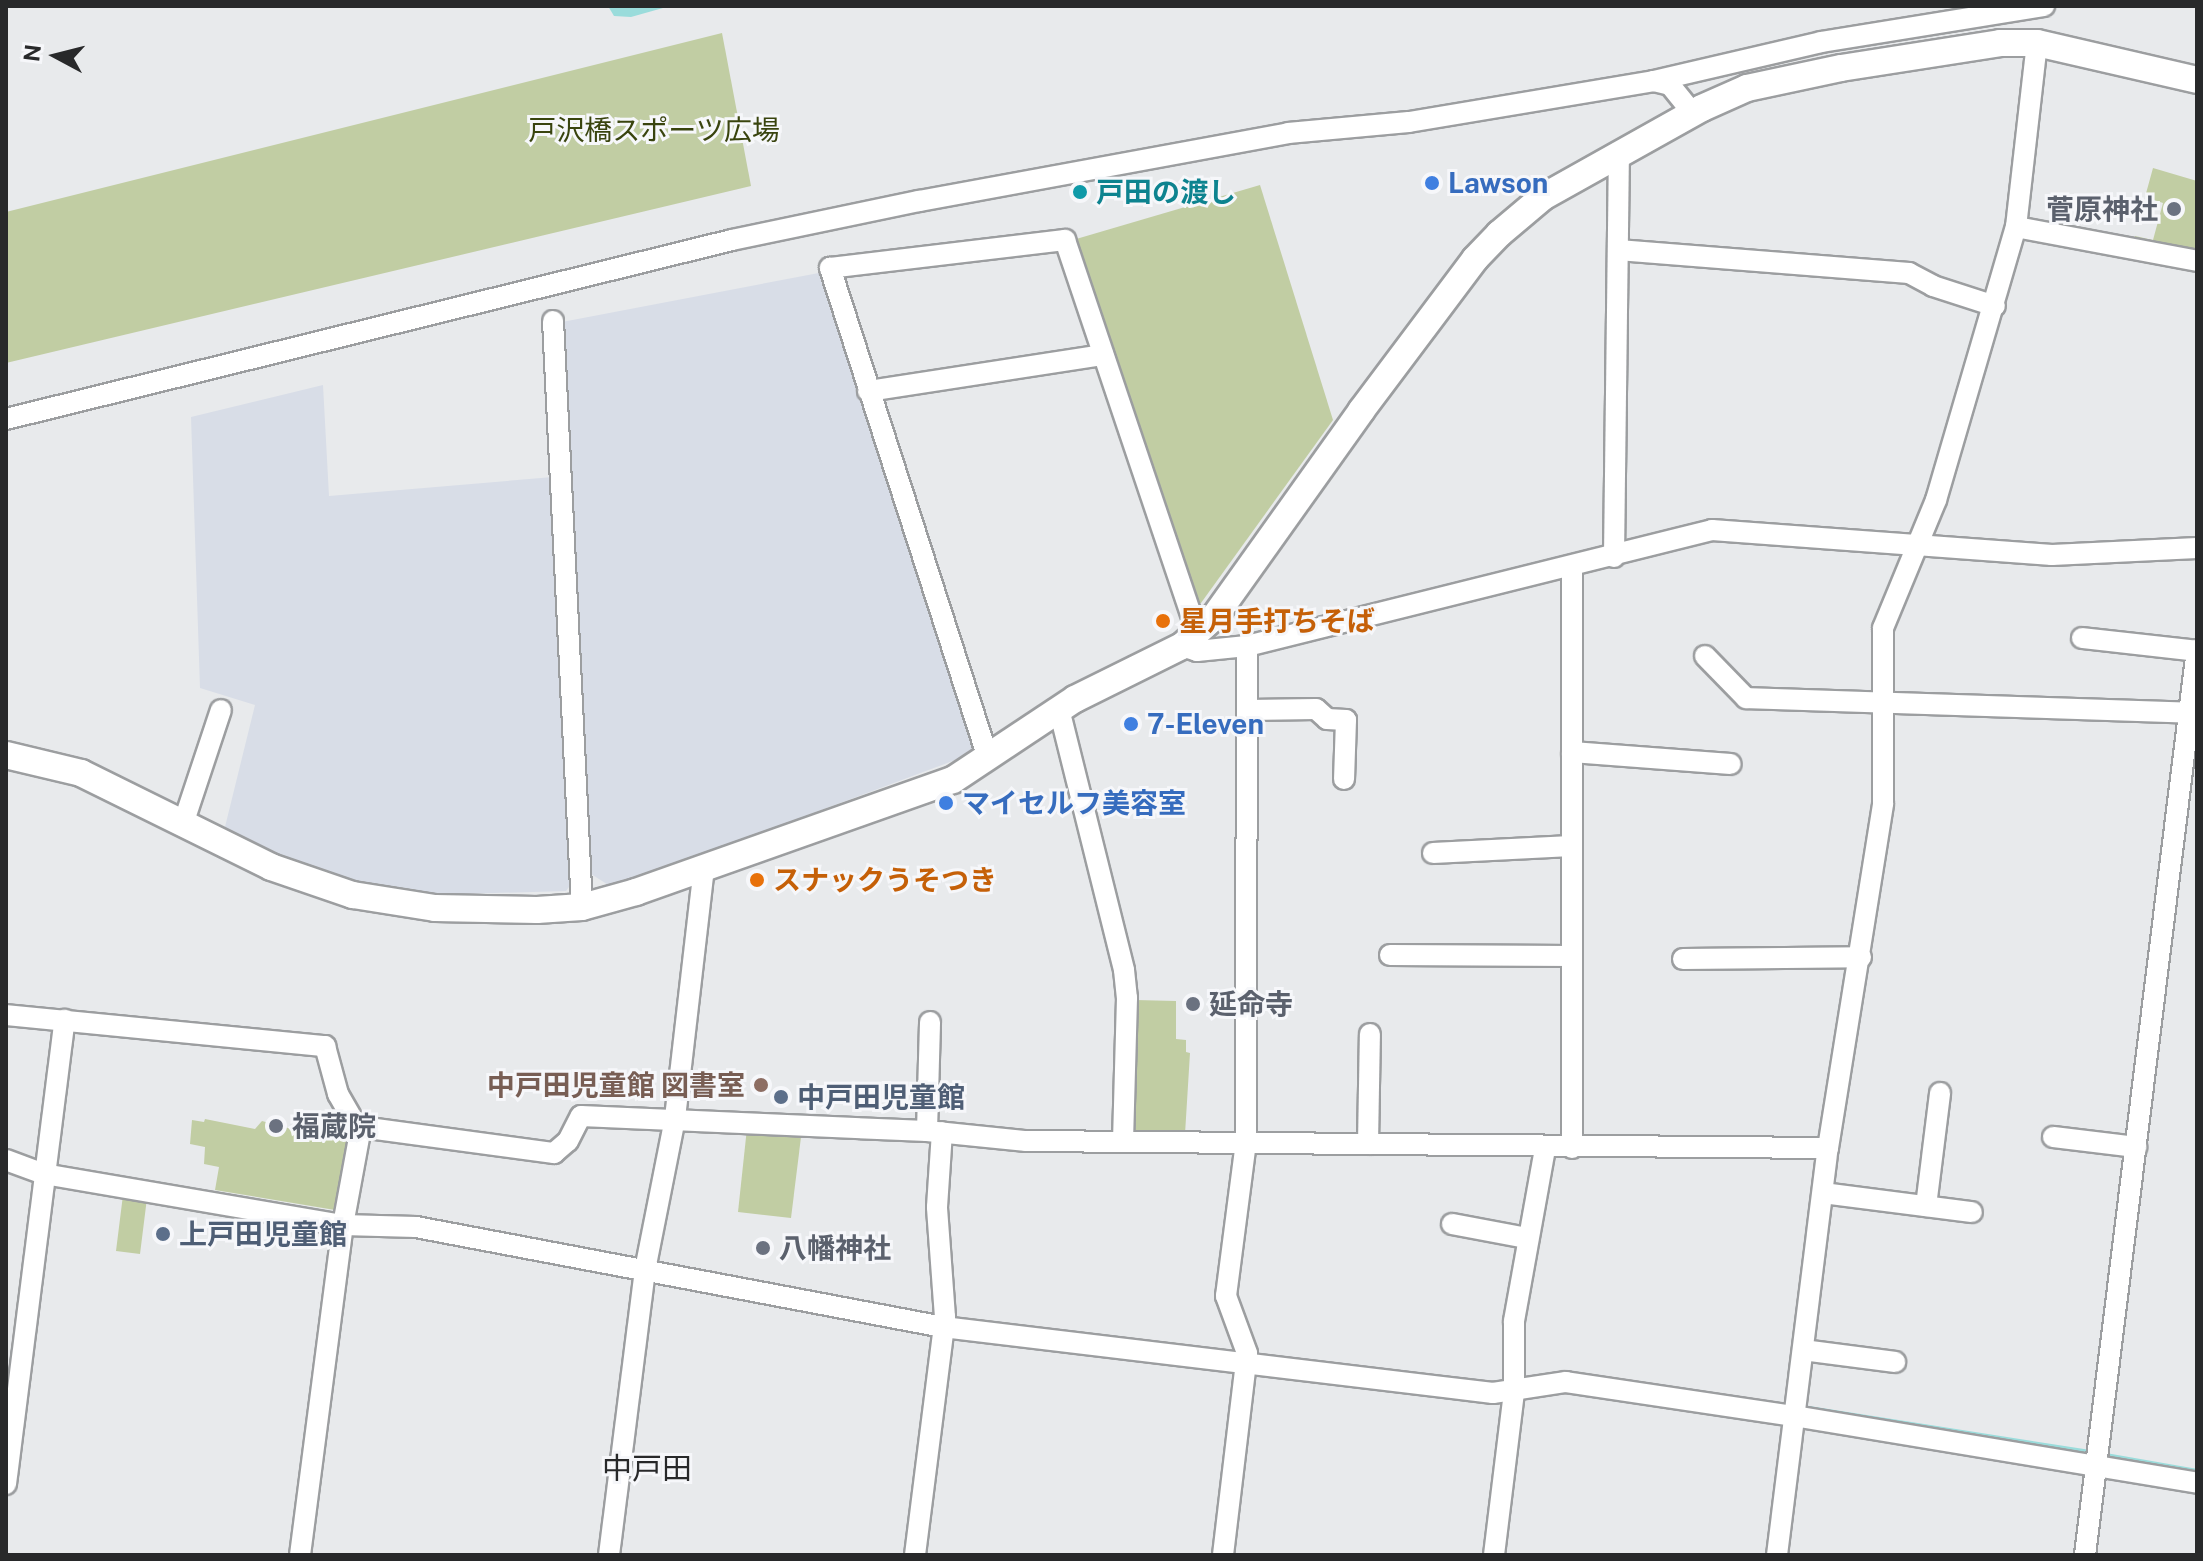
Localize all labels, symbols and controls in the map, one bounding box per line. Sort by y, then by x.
north arrow [16,16,96,96]
text: N [18,43,46,63]
park label: 戸沢橋スポーツ広場 [528,113,780,147]
place label: Lawson [1448,166,1548,200]
marker: Lawson [1423,174,1441,192]
place label: 戸田の渡し [1096,175,1236,209]
marker: 戸田の渡し [1071,183,1089,201]
place label: 菅原神社 [2046,192,2158,226]
marker: 菅原神社 [2165,200,2183,218]
place label: 星月手打ちそば [1179,604,1375,638]
marker: 星月手打ちそば [1154,612,1172,630]
place label: 7-Eleven [1147,707,1264,741]
marker: 7-Eleven [1122,715,1140,733]
place label: マイセルフ美容室 [962,786,1186,820]
marker: マイセルフ美容室 [937,794,955,812]
place label: スナックうそつき [773,863,997,897]
marker: スナックうそつき [748,871,766,889]
place label: 延命寺 [1209,987,1293,1021]
marker: 延命寺 [1184,995,1202,1013]
place label: 中戸田児童館 図書室 [487,1068,745,1102]
marker: 中戸田児童館 図書室 [752,1076,770,1094]
place label: 中戸田児童館 [797,1080,965,1114]
marker: 中戸田児童館 [772,1088,790,1106]
place label: 福蔵院 [292,1109,376,1143]
marker: 福蔵院 [267,1117,285,1135]
place label: 上戸田児童館 [179,1217,347,1251]
marker: 上戸田児童館 [154,1225,172,1243]
place label: 八幡神社 [779,1231,891,1265]
marker: 八幡神社 [754,1239,772,1257]
district label: 中戸田 [602,1450,692,1486]

